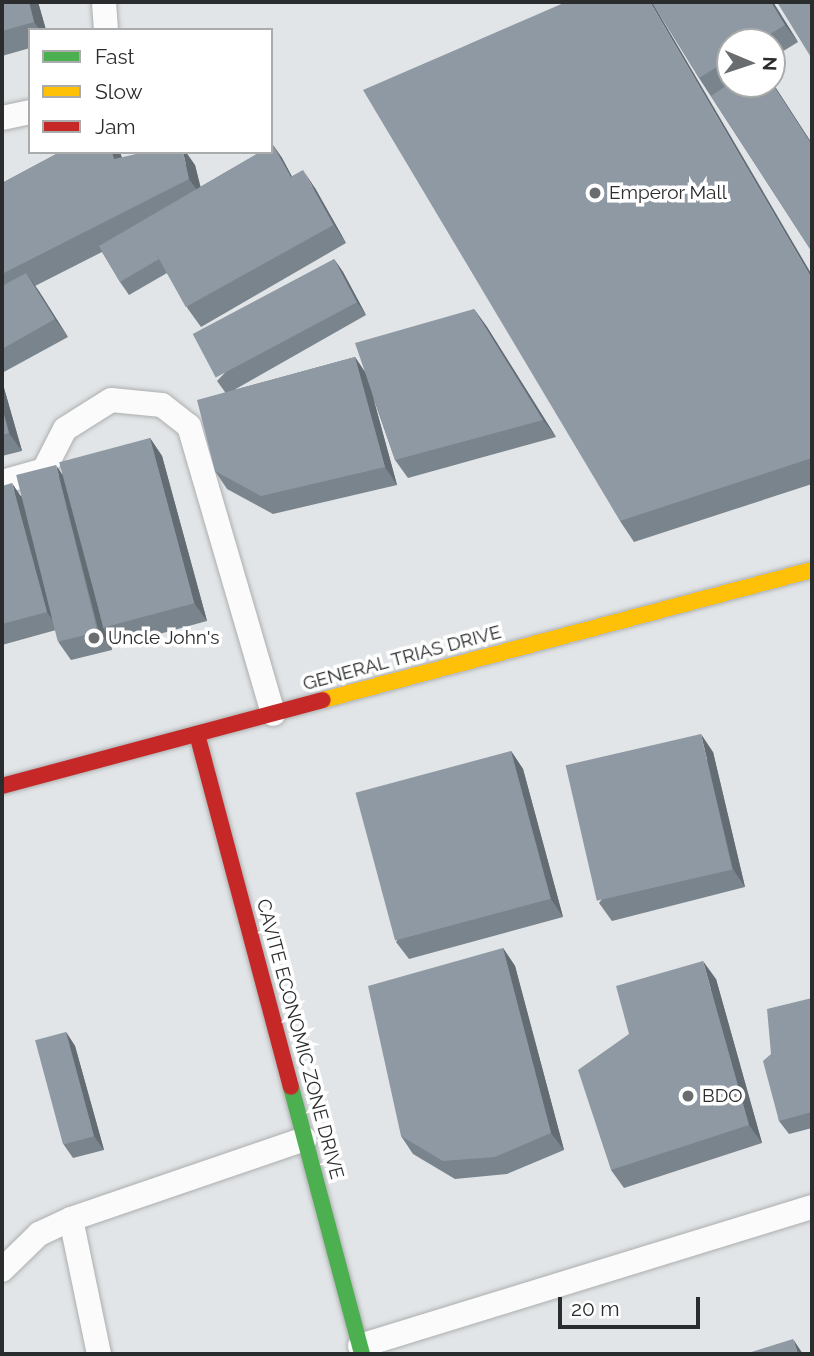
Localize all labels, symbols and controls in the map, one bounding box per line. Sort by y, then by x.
legend [28,28,273,154]
north arrow [716,28,786,98]
text: Fast [95,44,135,69]
text: N [759,56,781,71]
text: Slow [95,79,143,104]
text: Jam [95,114,136,139]
place label: Emperor Mall [609,182,727,204]
marker: Emperor Mall [587,185,603,201]
street label: GENERAL TRIAS DRIVE [300,620,504,696]
place label: Uncle John's [108,627,220,649]
marker: Uncle John's [86,630,102,646]
street label: CAVITE ECONOMIC ZONE DRIVE [252,896,348,1182]
place label: BDO [702,1085,743,1107]
marker: BDO [680,1088,696,1104]
scale bar [562,1282,704,1326]
text: 20 m [571,1296,619,1321]

